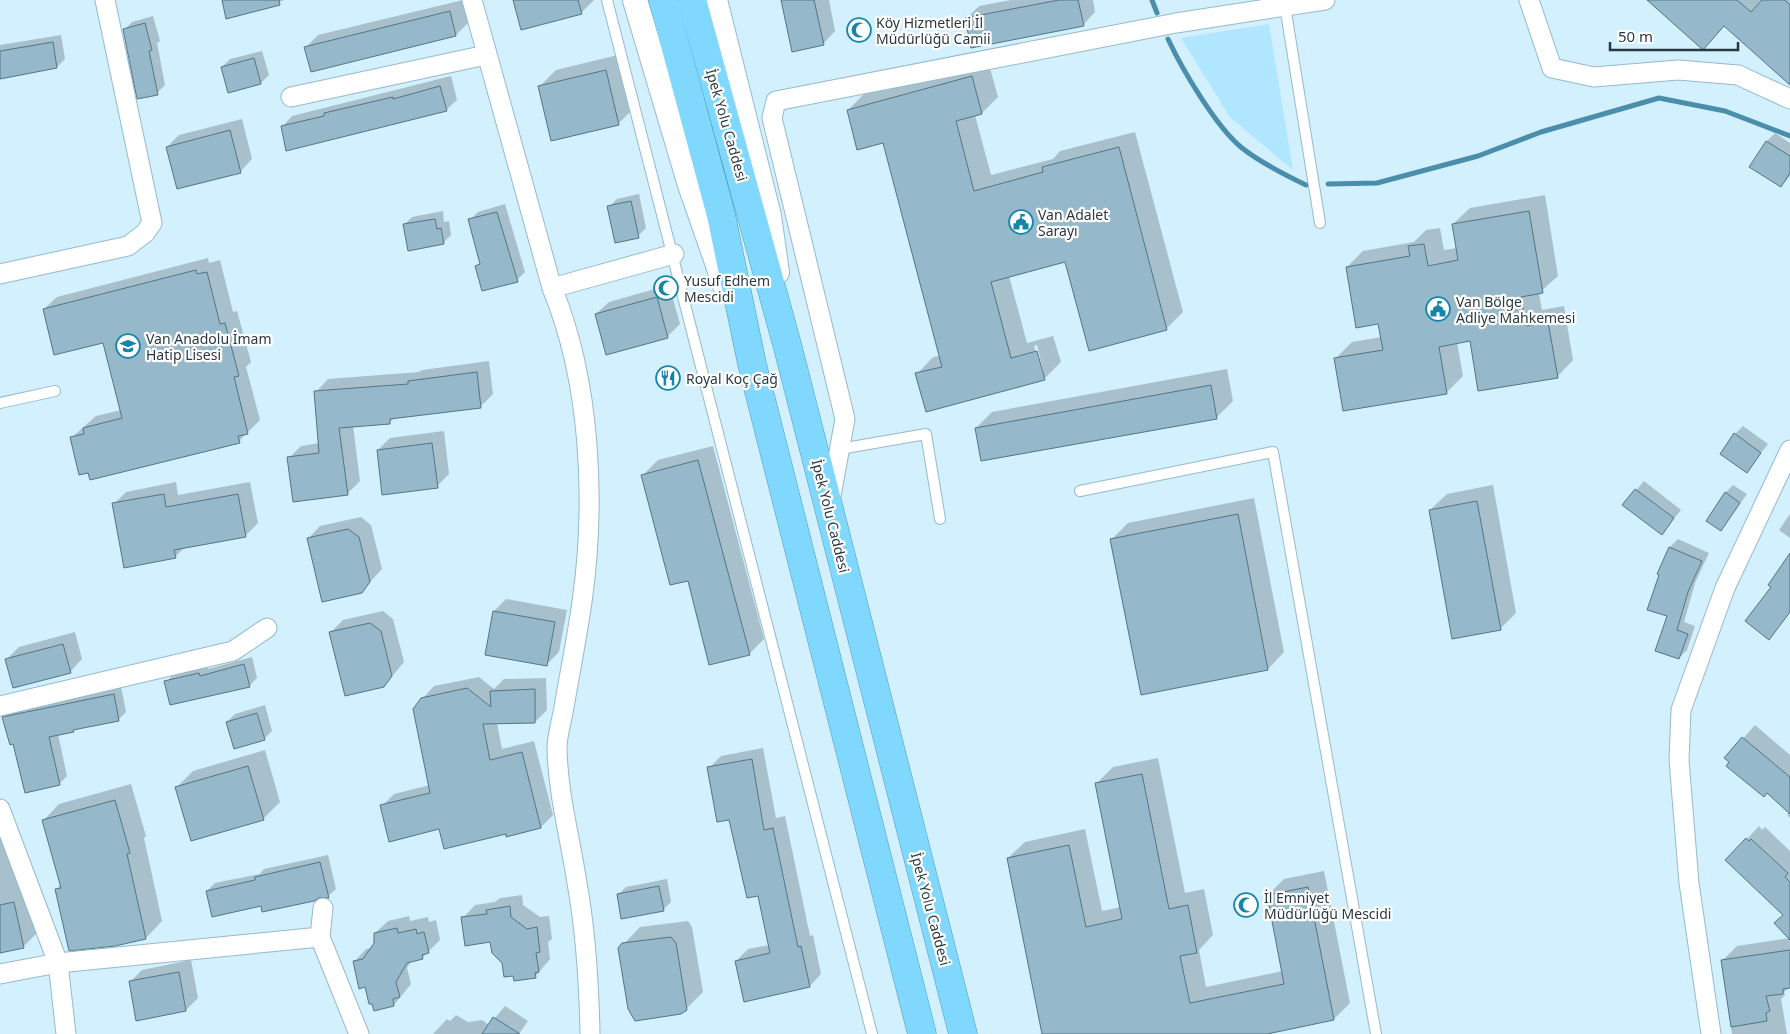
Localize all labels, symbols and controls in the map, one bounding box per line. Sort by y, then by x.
place label: Köy Hizmetleri İl Müdürlüğü Camii [876,13,991,48]
mosque icon: Köy Hizmetleri İl Müdürlüğü Camii [846,17,872,43]
scale bar [1610,20,1738,52]
text: 50 m [1618,26,1653,46]
street label: İpek Yolu Caddesi [702,67,752,183]
place label: Van Adalet Sarayı [1038,205,1108,240]
public building icon: Van Adalet Sarayı [1008,209,1034,235]
place label: Yusuf Edhem Mescidi [684,271,770,306]
mosque icon: Yusuf Edhem Mescidi [653,275,679,301]
place label: Van Bölge Adliye Mahkemesi [1456,292,1575,327]
public building icon: Van Bölge Adliye Mahkemesi [1425,296,1451,322]
place label: Van Anadolu İmam Hatip Lisesi [146,329,271,364]
school or university icon: Van Anadolu İmam Hatip Lisesi [115,333,141,359]
restaurant icon: Royal Koç Çağ [655,365,681,391]
place label: Royal Koç Çağ [686,369,778,388]
street label: İpek Yolu Caddesi [808,457,854,575]
street label: İpek Yolu Caddesi [907,850,955,968]
place label: İl Emniyet Müdürlüğü Mescidi [1264,888,1391,923]
mosque icon: İl Emniyet Müdürlüğü Mescidi [1233,892,1259,918]

